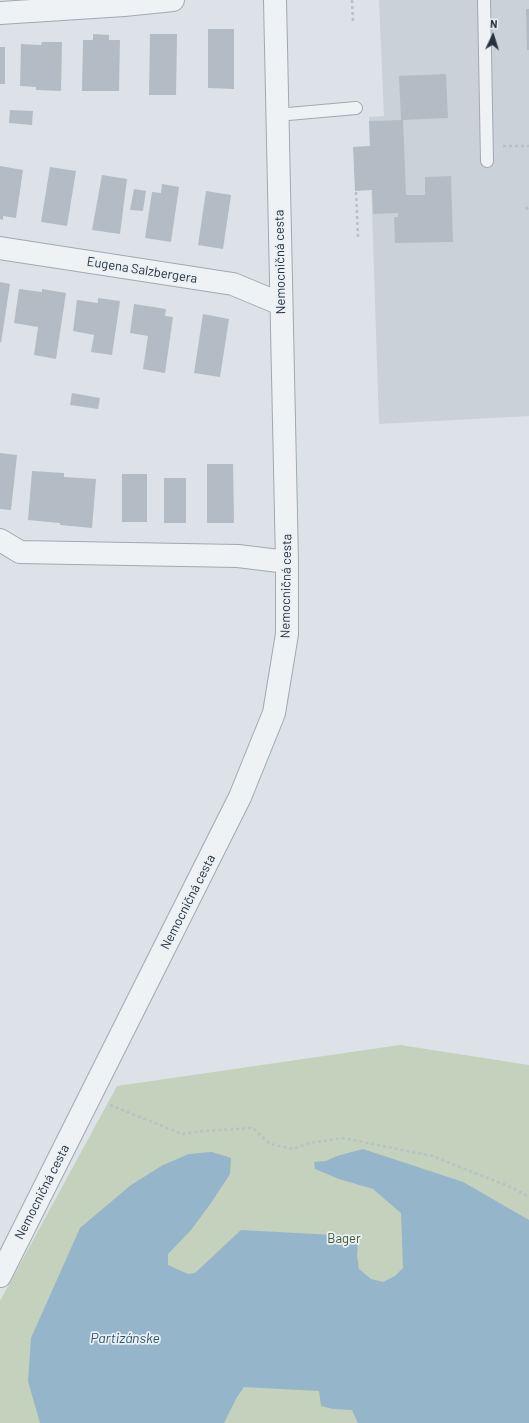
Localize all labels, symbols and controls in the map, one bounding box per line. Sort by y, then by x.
north arrow [473,16,513,56]
text: N [490,17,498,30]
street label: Nemocničná cesta [271,210,289,314]
street label: Eugena Salzbergera [86,254,198,286]
street label: Nemocničná cesta [277,534,295,638]
street label: Nemocničná cesta [157,852,219,952]
street label: Nemocničná cesta [11,1142,73,1242]
park label: Bager [327,1231,361,1247]
water label: Partizánske [90,1330,160,1346]

